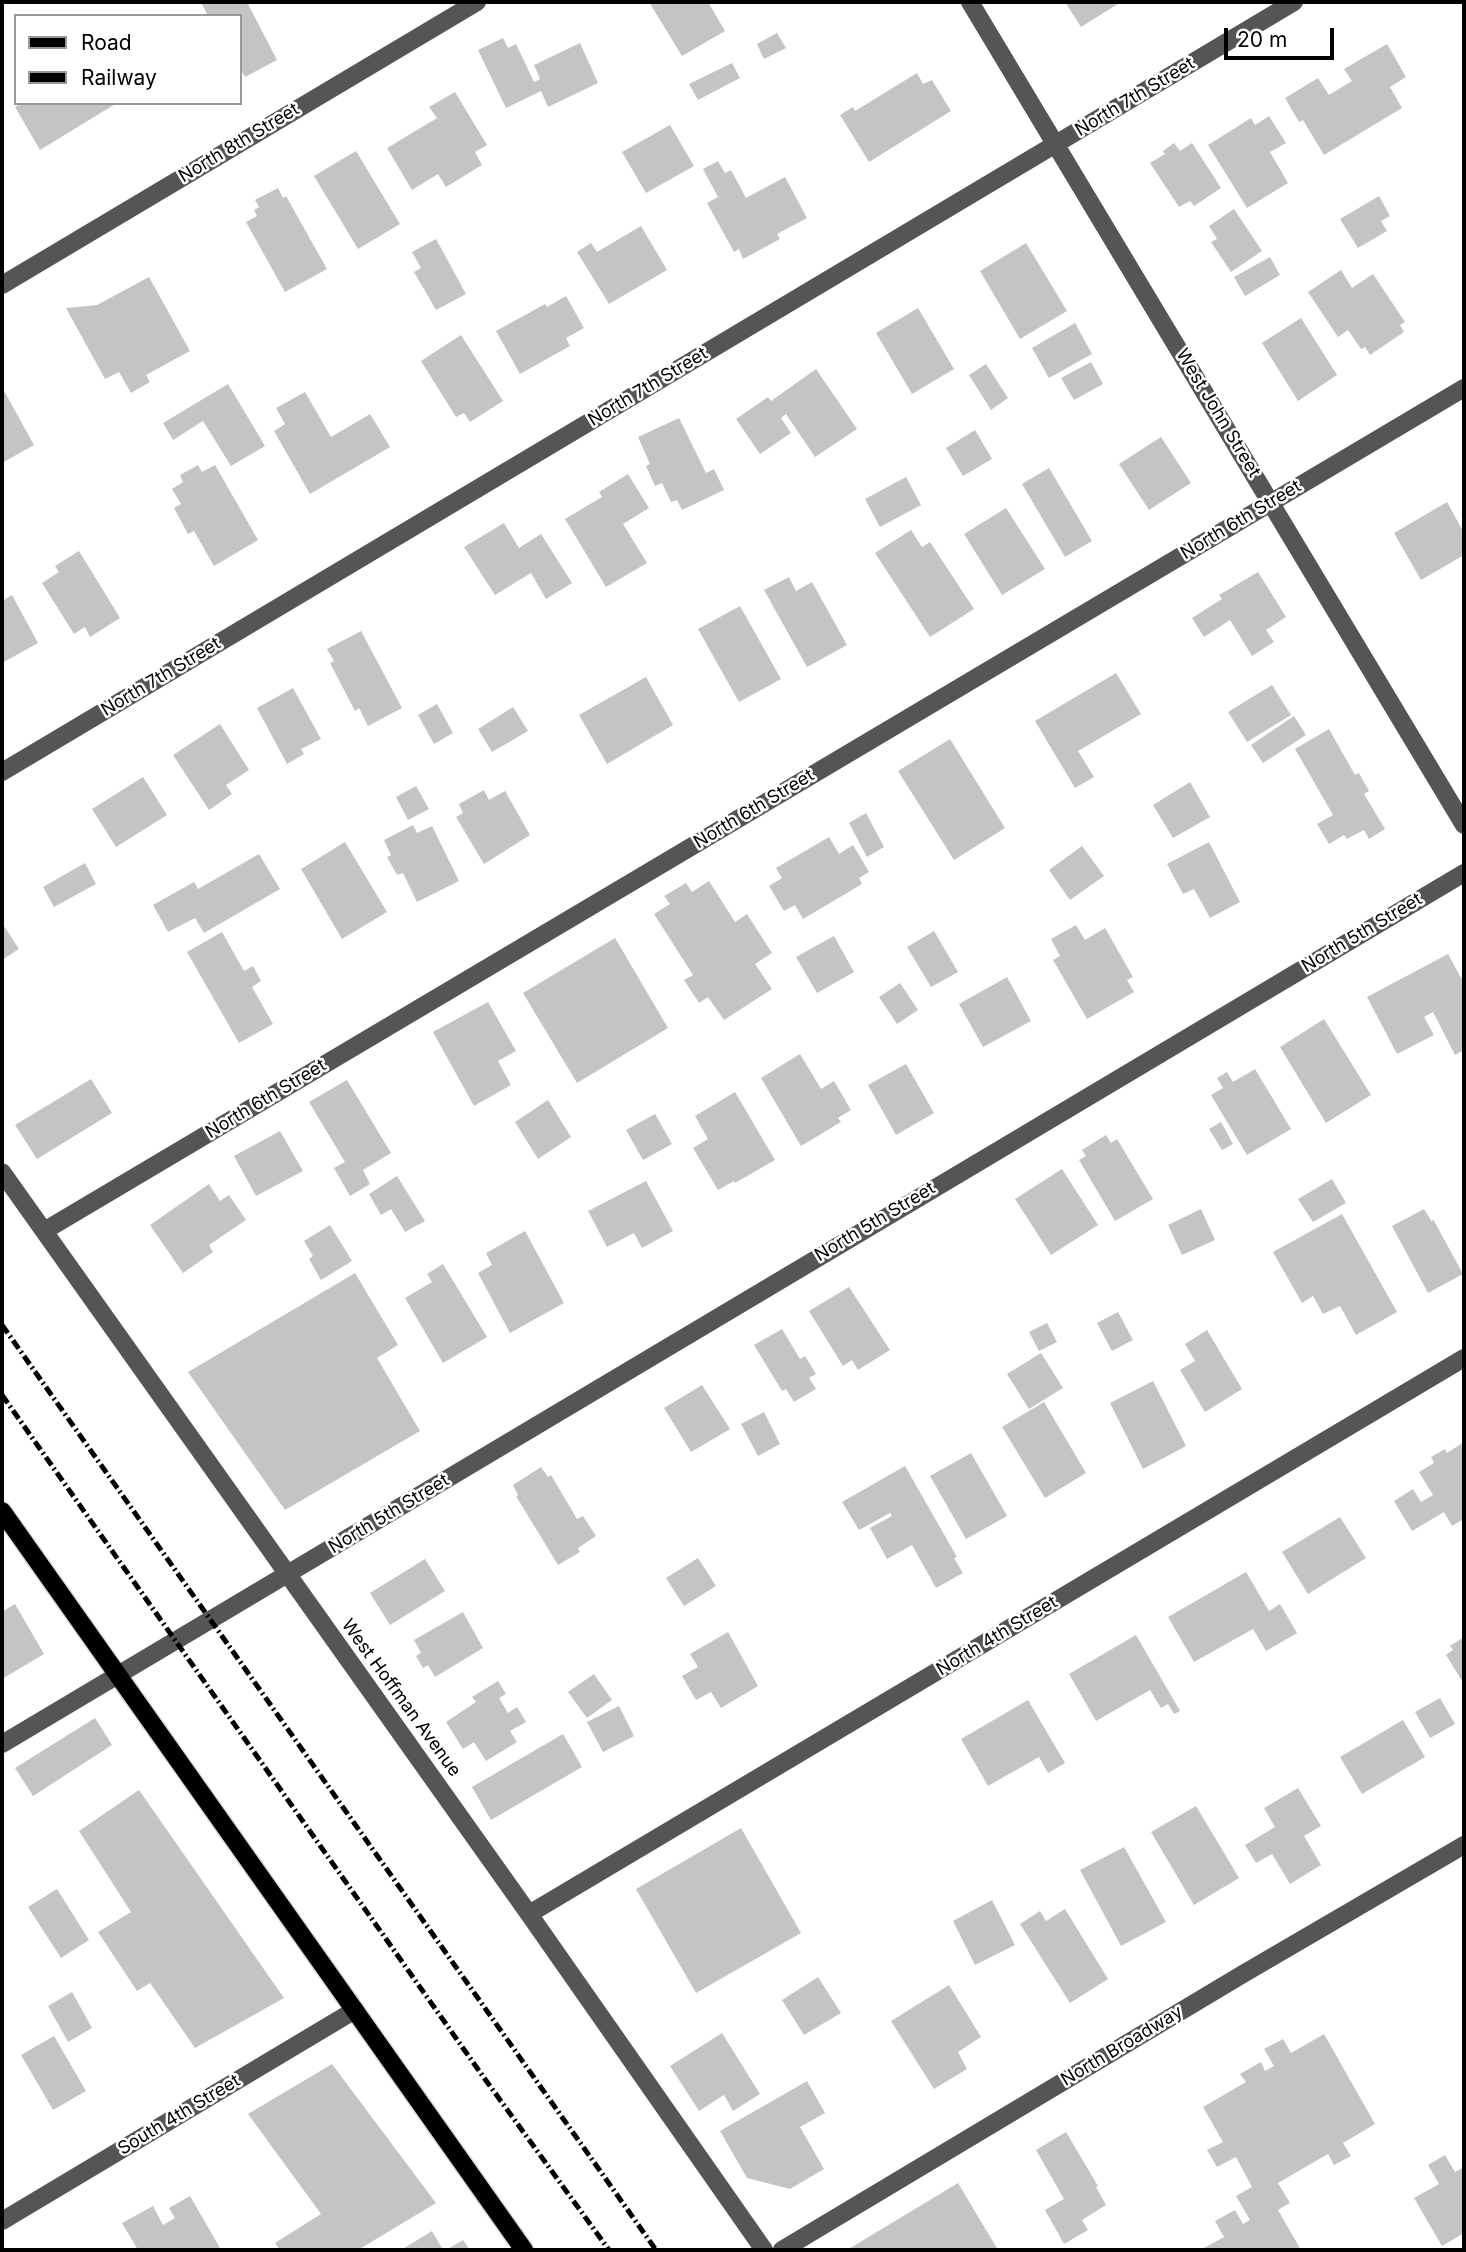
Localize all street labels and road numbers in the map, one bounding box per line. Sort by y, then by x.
street label: North 7th Street [1071,53,1199,141]
street label: North 8th Street [175,99,303,187]
street label: North 7th Street [584,343,712,431]
street label: West John Street [1171,345,1265,481]
street label: North 6th Street [1177,476,1305,564]
street label: North 7th Street [97,633,225,721]
street label: North 6th Street [690,765,818,853]
street label: North 5th Street [1298,889,1426,977]
street label: North 6th Street [202,1055,330,1143]
street label: North 5th Street [811,1178,939,1266]
street label: North 5th Street [325,1470,453,1558]
street label: North 4th Street [933,1591,1061,1681]
street label: West Hoffman Avenue [337,1615,465,1781]
street label: North Broadway [1057,2001,1187,2091]
street label: South 4th Street [114,2070,244,2160]

